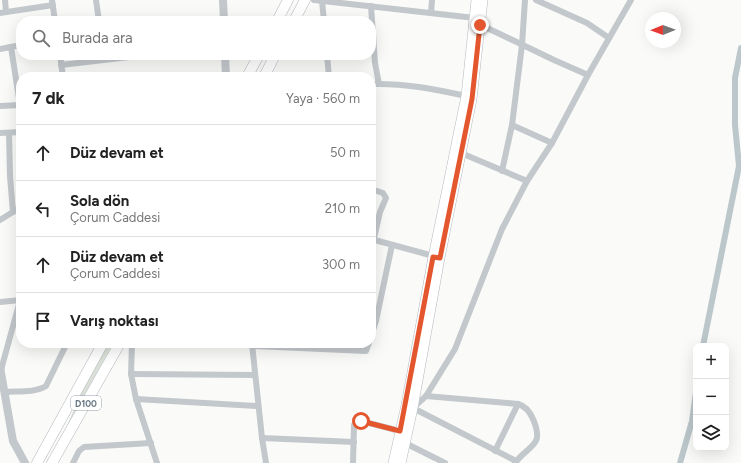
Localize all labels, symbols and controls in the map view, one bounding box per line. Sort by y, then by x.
north arrow [645,12,681,48]
search box [16,16,376,60]
route end [471,16,489,34]
icon: search [30,27,52,49]
text: Burada ara [62,29,133,47]
text: 7 dk [32,88,65,108]
text: Yaya · 560 m [286,91,360,106]
icon: ahead [32,142,54,164]
text: Düz devam et [70,144,164,162]
text: 50 m [330,145,360,160]
text: Sola dön [70,192,129,210]
icon: left [32,198,54,220]
text: 210 m [325,201,360,216]
text: Çorum Caddesi [70,210,160,225]
text: Düz devam et [70,248,164,266]
icon: ahead [32,254,54,276]
text: 300 m [322,257,360,272]
text: Çorum Caddesi [70,266,160,281]
icon: arrive [32,310,54,332]
text: Varış noktası [70,312,159,330]
map controls [693,343,729,451]
button: + [693,343,729,379]
button: − [693,379,729,415]
road number: D100 [71,396,101,410]
route start [352,412,370,430]
button: layers [693,415,729,451]

